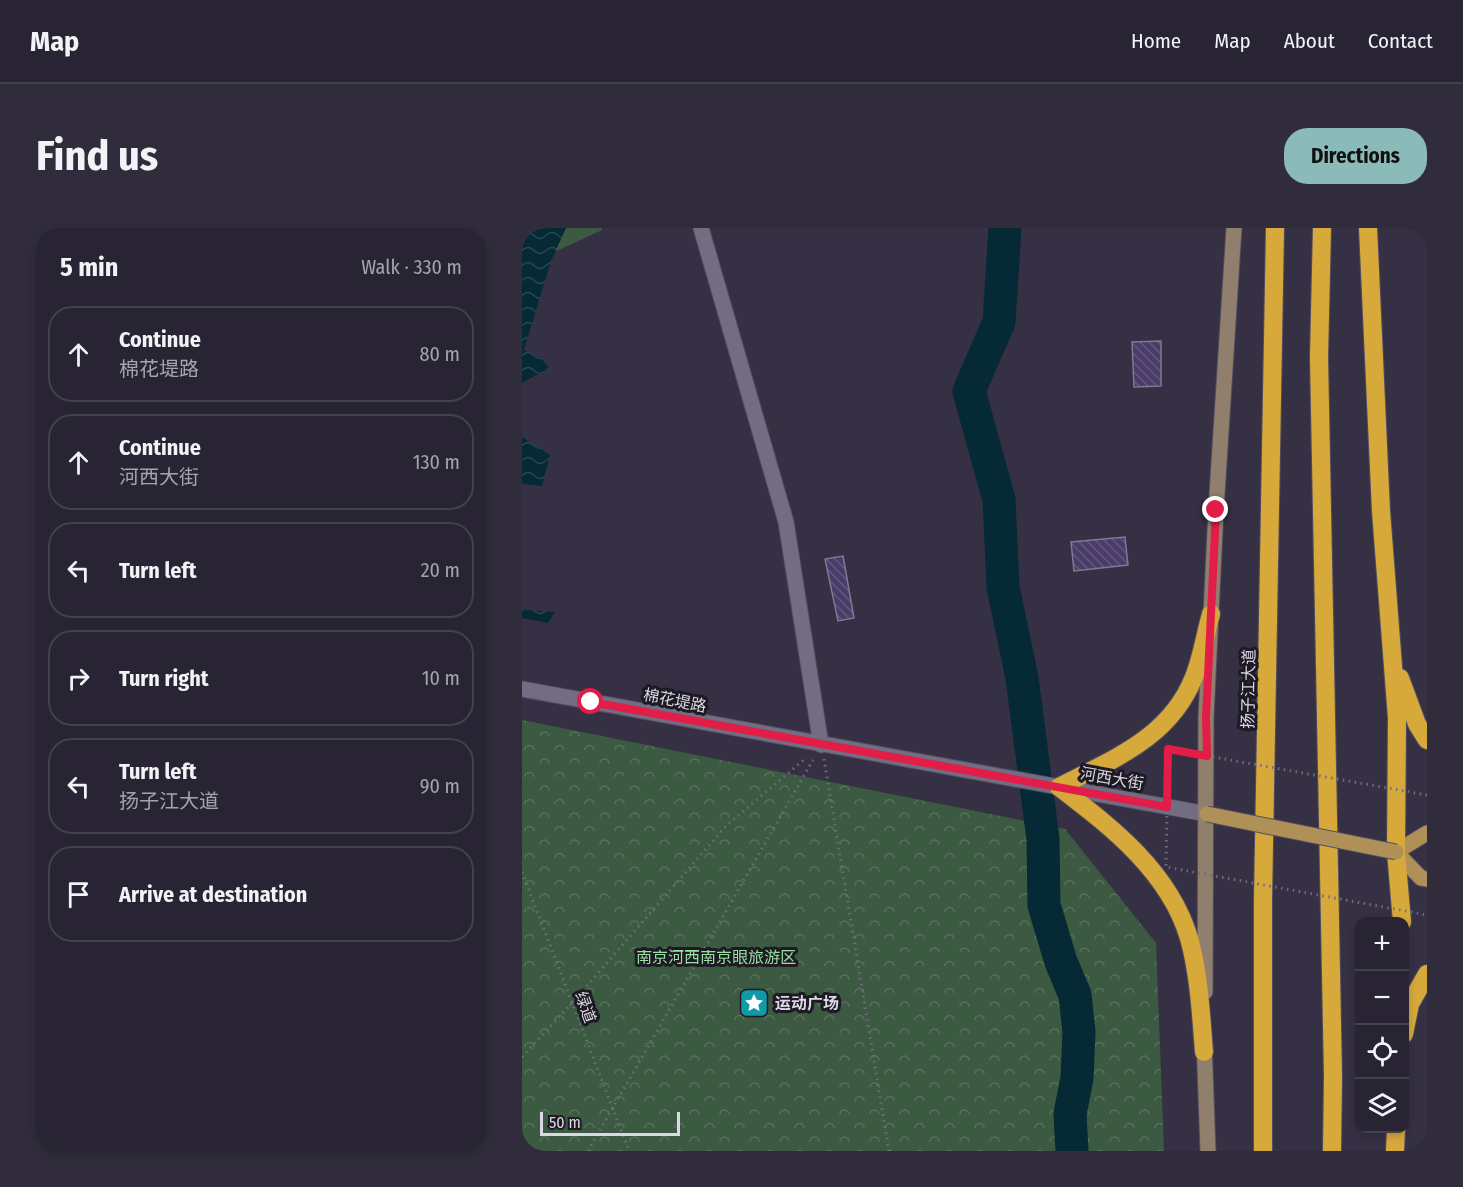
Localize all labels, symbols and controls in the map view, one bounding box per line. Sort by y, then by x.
text: Map [30,25,79,58]
text: Home [1131,28,1181,54]
text: Map [1214,28,1251,54]
text: About [1284,28,1335,54]
text: Contact [1368,28,1433,54]
button: Directions [1284,128,1427,184]
text: Find us [36,131,158,181]
text: 5 min [60,252,118,283]
text: Walk · 330 m [361,255,462,279]
text: Continue [119,326,201,353]
icon: ahead [62,338,95,371]
text: 80 m [420,342,460,366]
text: 棉花堤路 [119,357,199,381]
text: Continue [119,434,201,461]
icon: ahead [62,446,95,479]
text: 130 m [413,450,460,474]
text: 河西大街 [119,465,199,489]
route end [1202,496,1228,522]
icon: left [62,554,95,587]
text: Turn left [119,557,197,584]
text: 20 m [421,558,460,582]
street label: 扬子江大道 [1238,649,1259,729]
icon: right [62,662,95,695]
text: Turn right [119,665,208,692]
text: 10 m [422,666,460,690]
street label: 棉花堤路 [642,685,708,716]
route start [577,688,603,714]
text: Turn left [119,758,197,785]
street label: 河西大街 [1079,764,1145,793]
icon: left [62,770,95,803]
text: 90 m [420,774,460,798]
text: 扬子江大道 [119,789,219,813]
icon: arrive [62,878,95,911]
text: Arrive at destination [119,881,307,908]
map controls [1355,917,1409,1133]
button: + [1355,917,1409,971]
park label: 南京河西南京眼旅游区 [636,948,796,967]
button: − [1355,971,1409,1025]
place icon: 运动广场 [738,987,770,1019]
street label: 绿道 [571,989,600,1025]
place label: 运动广场 [775,994,839,1013]
button: locate [1355,1025,1409,1079]
button: layers [1355,1079,1409,1133]
scale bar [540,1109,680,1136]
text: 50 m [549,1113,581,1132]

